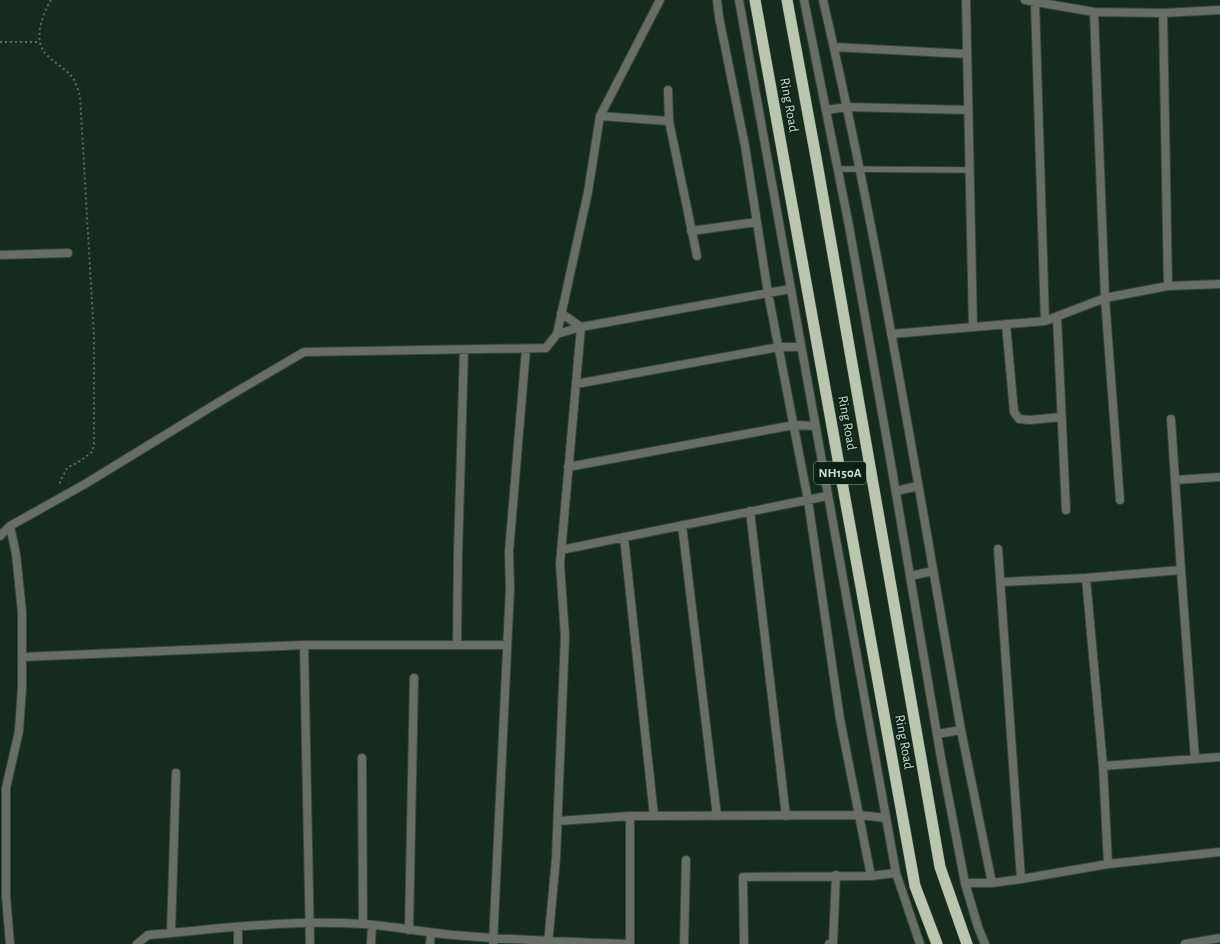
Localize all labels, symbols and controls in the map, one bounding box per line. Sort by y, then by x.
street label: Ring Road [777,77,801,133]
street label: Ring Road [835,395,859,451]
road number: NH150A [814,462,866,484]
street label: Ring Road [892,714,916,770]

